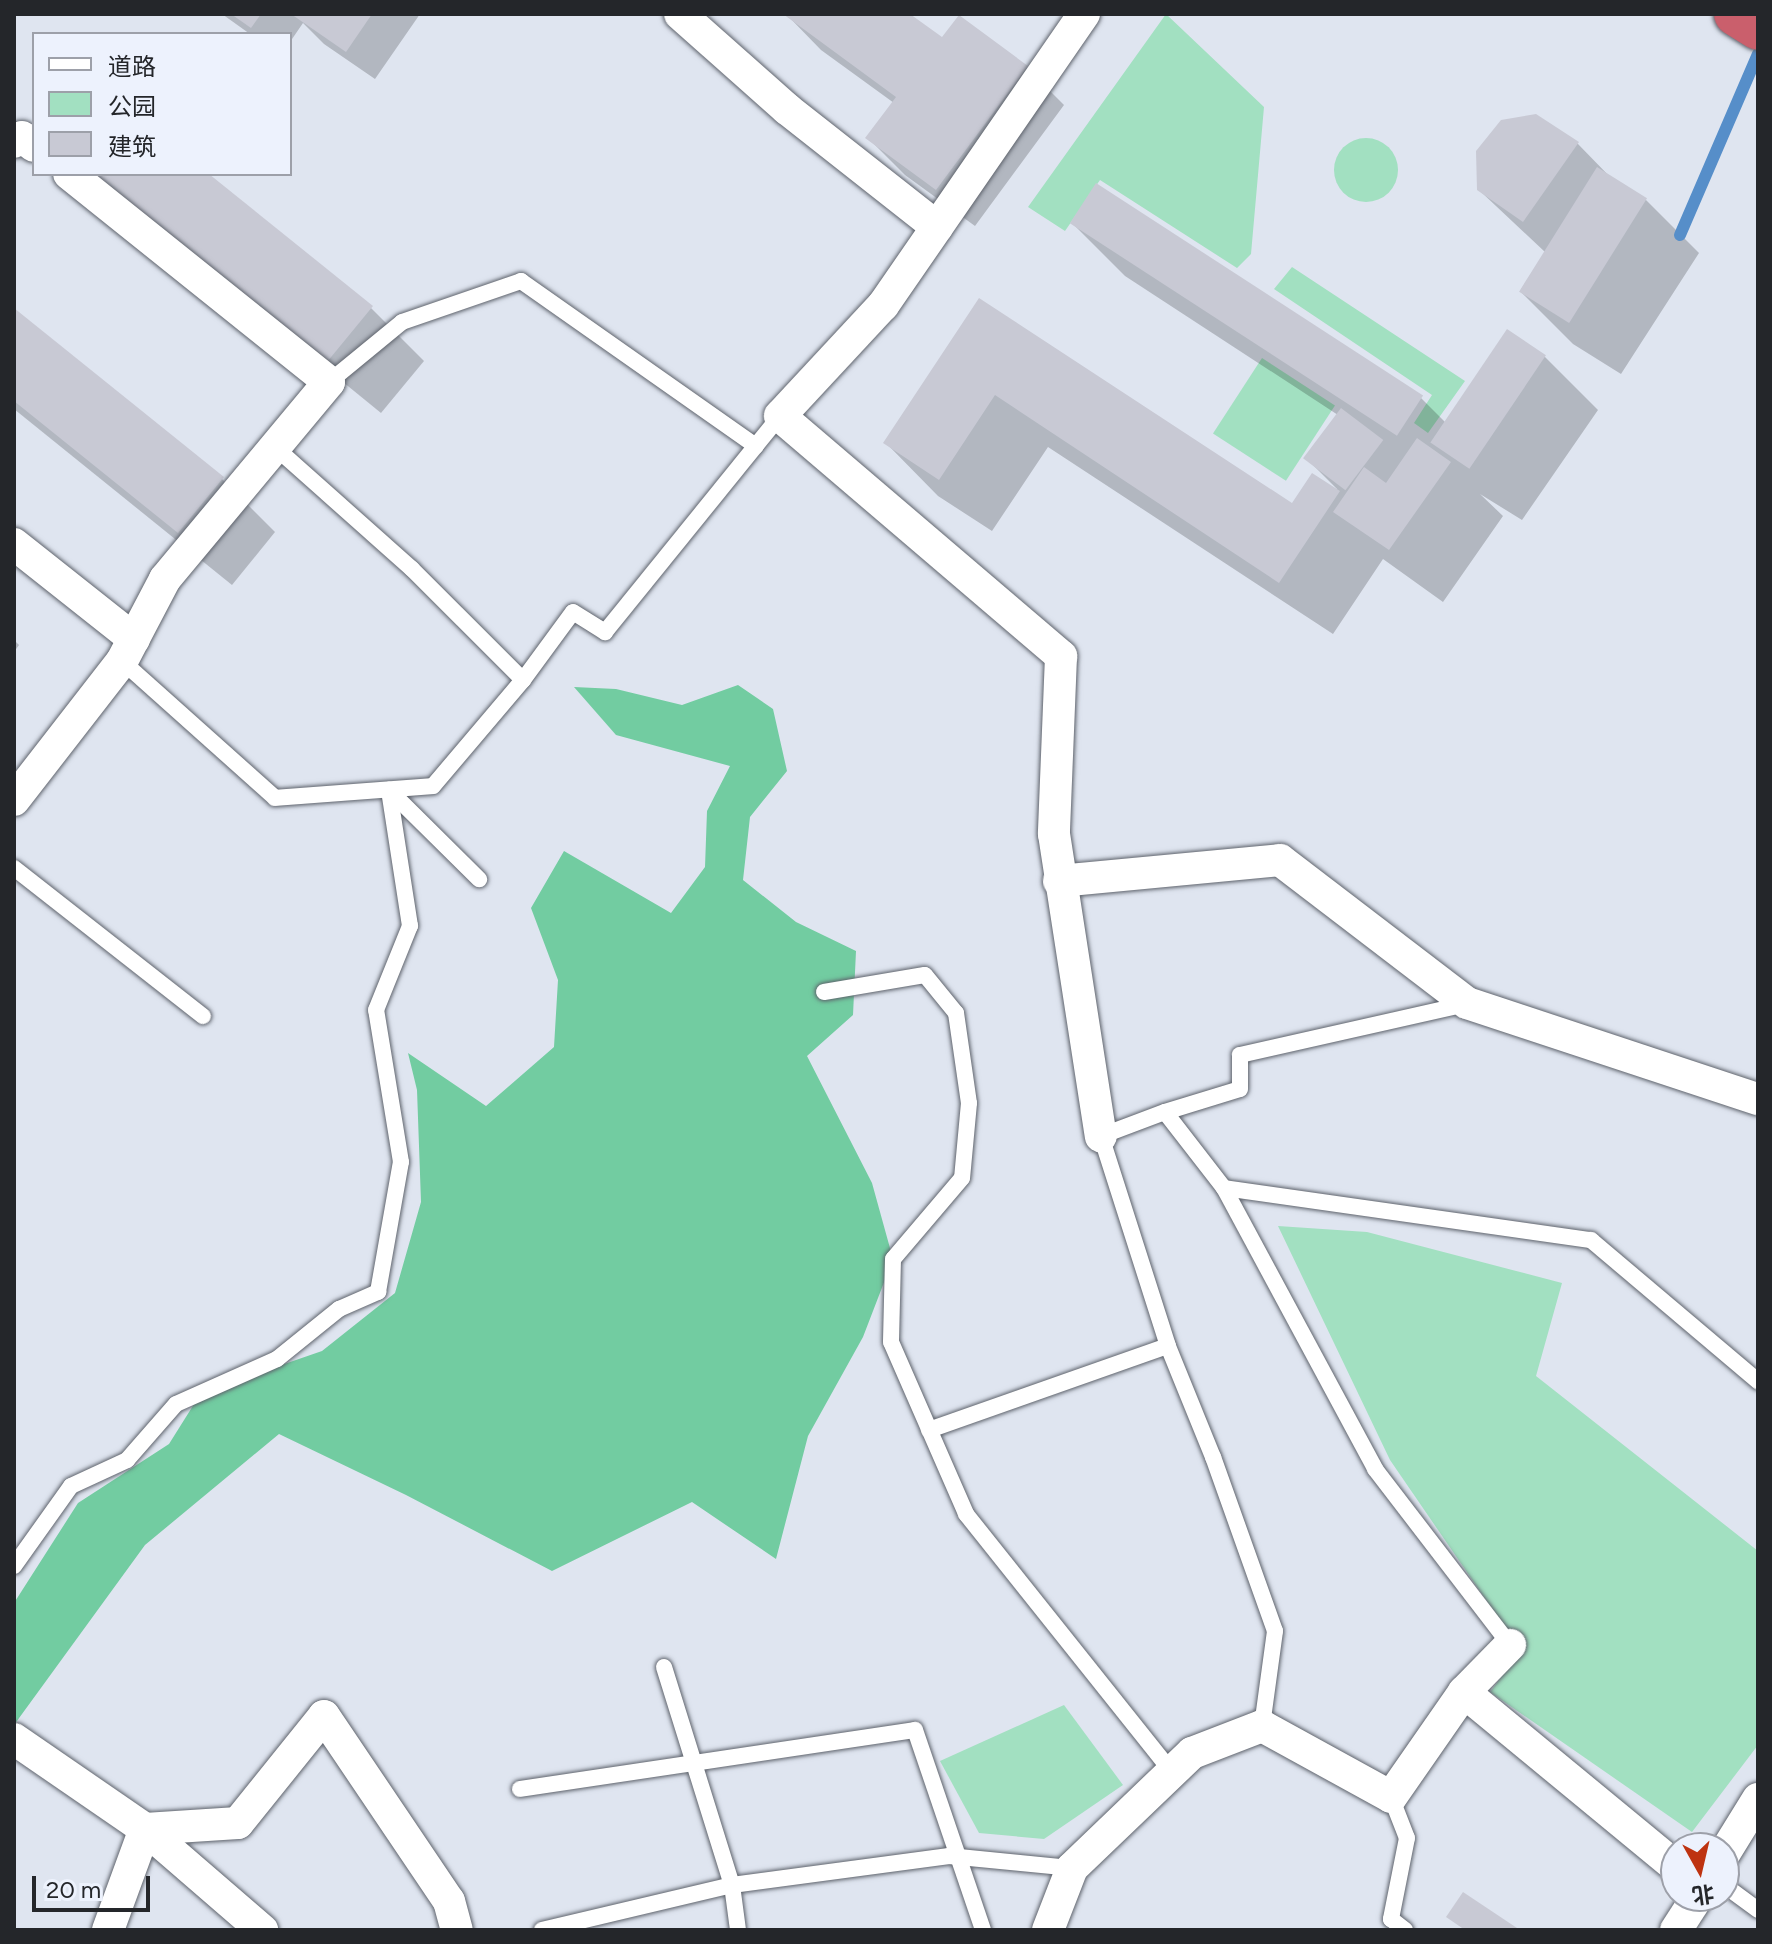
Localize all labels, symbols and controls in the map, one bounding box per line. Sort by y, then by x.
legend [32,32,292,176]
text: 道路 [108,52,156,81]
text: 公园 [108,92,156,121]
text: 建筑 [108,132,156,161]
north arrow [1660,1832,1740,1912]
scale bar [36,1860,154,1910]
text: 20 m [46,1875,101,1904]
text: 北 [1690,1879,1716,1909]

